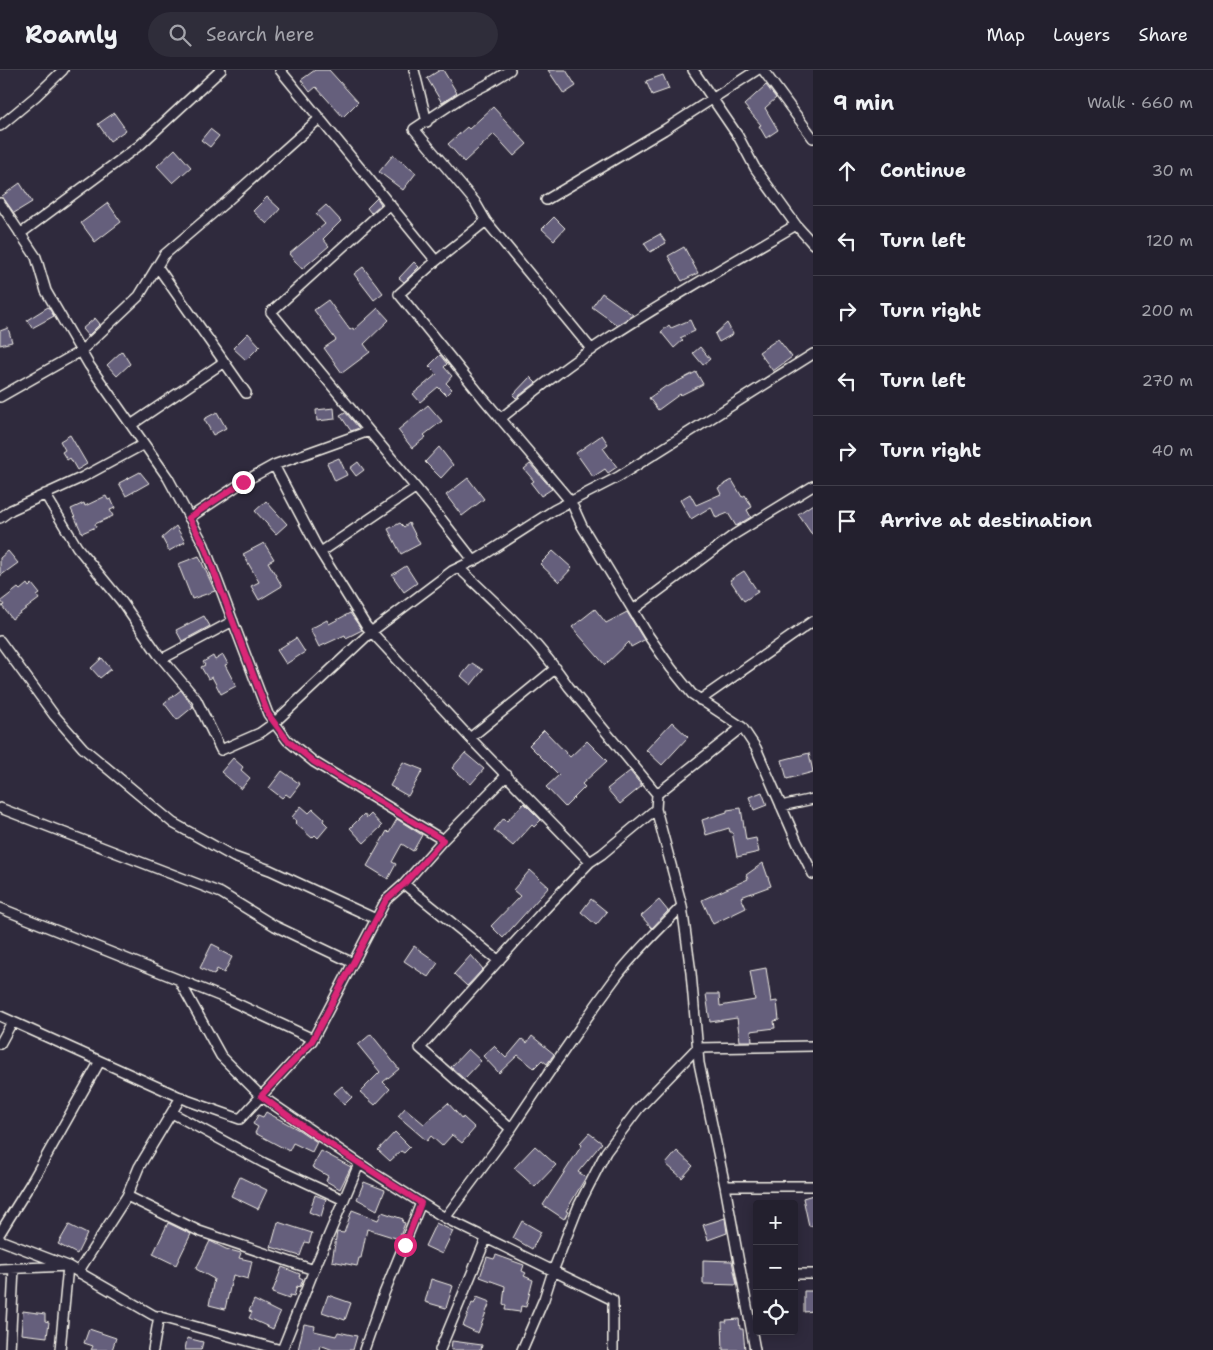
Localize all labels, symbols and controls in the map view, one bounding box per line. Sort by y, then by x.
search box [148,12,498,57]
text: Roamly [25,19,118,51]
icon: search [166,21,194,49]
text: Search here [206,22,315,47]
text: Map [987,23,1025,47]
text: Layers [1053,23,1110,47]
text: Share [1138,23,1188,47]
text: 9 min [833,89,894,117]
text: Walk · 660 m [1087,92,1193,113]
icon: ahead [833,157,861,185]
text: Continue [880,158,966,183]
text: 30 m [1152,160,1193,181]
icon: left [833,227,861,255]
text: Turn left [880,228,966,253]
text: 120 m [1146,230,1193,251]
icon: right [833,297,861,325]
text: Turn right [880,298,981,323]
text: 200 m [1141,300,1193,321]
icon: left [833,367,861,395]
text: Turn left [880,368,966,393]
text: 270 m [1142,370,1193,391]
icon: right [833,437,861,465]
text: Turn right [880,438,981,463]
text: 40 m [1151,440,1193,461]
route end [232,471,255,494]
icon: arrive [833,507,861,535]
text: Arrive at destination [880,508,1092,533]
map controls [753,1200,798,1335]
button: + [753,1200,798,1245]
route start [394,1234,417,1257]
button: − [753,1245,798,1290]
button: locate [753,1290,798,1335]

